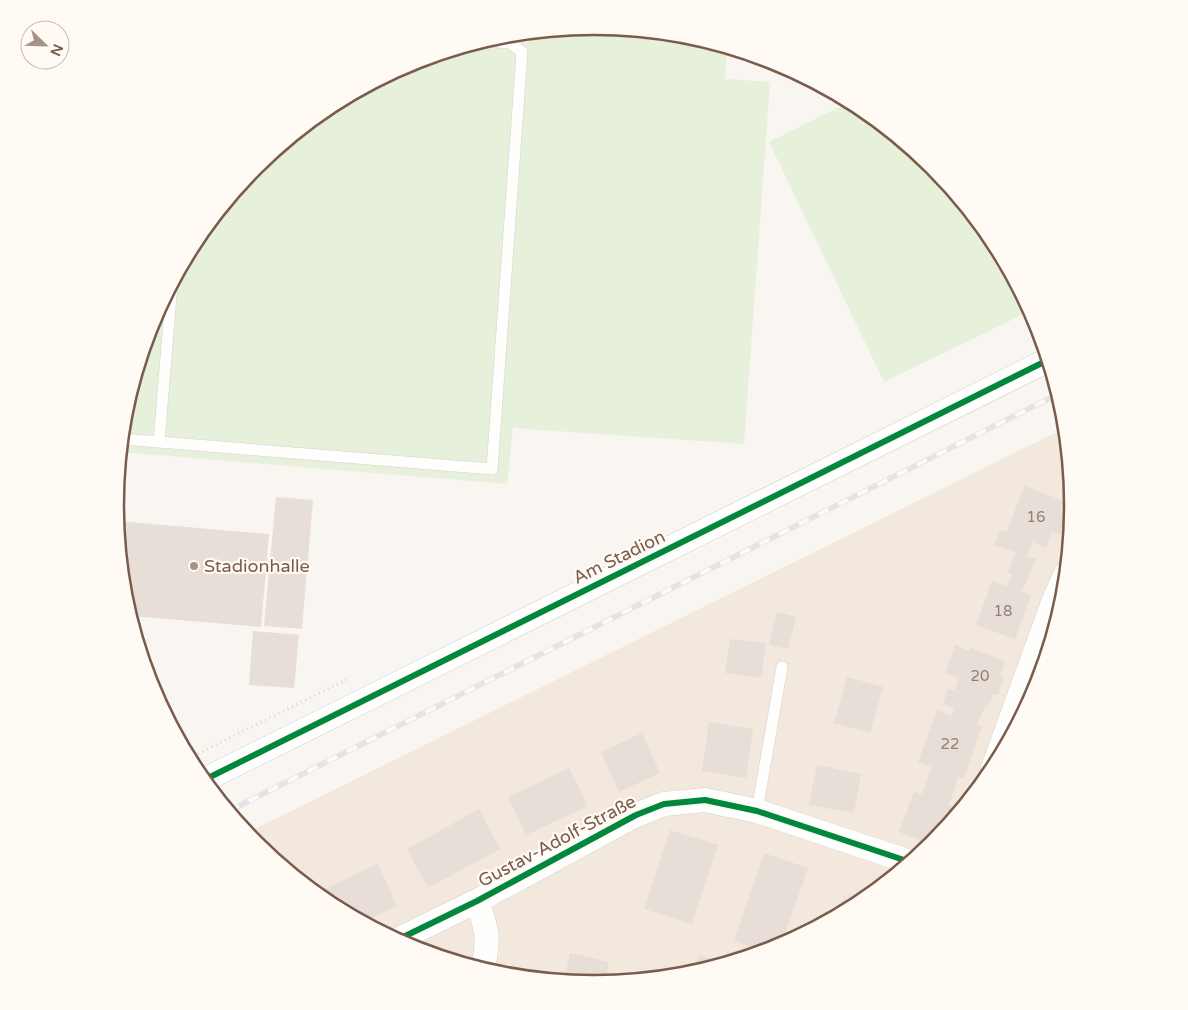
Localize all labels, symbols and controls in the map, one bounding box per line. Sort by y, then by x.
north arrow [20,20,70,70]
text: N [46,41,67,58]
house number: 16 [1027,508,1045,526]
street label: Am Stadion [569,525,669,589]
place label: Stadionhalle [204,555,310,577]
marker: Stadionhalle [188,560,200,572]
house number: 18 [994,602,1012,620]
house number: 20 [971,667,989,685]
house number: 22 [941,735,959,753]
street label: Gustav-Adolf-Straße [474,790,640,892]

